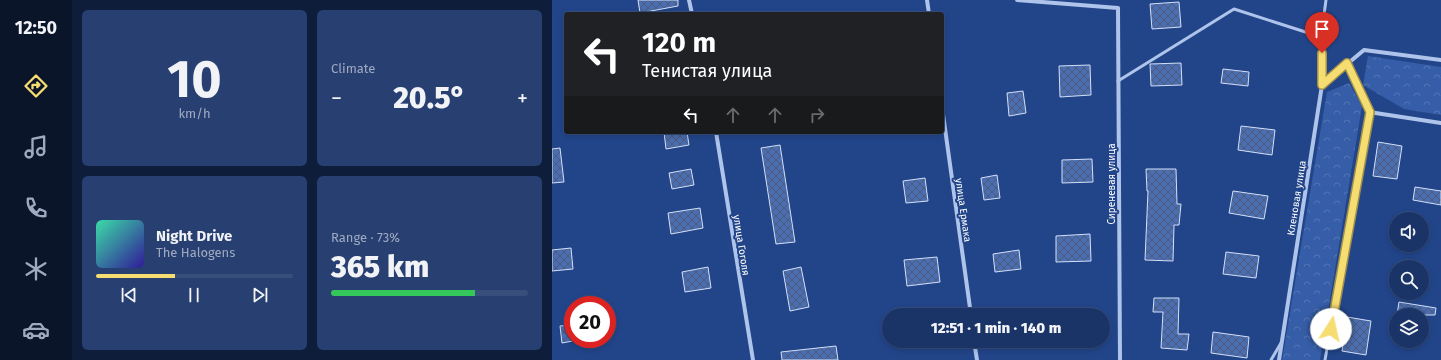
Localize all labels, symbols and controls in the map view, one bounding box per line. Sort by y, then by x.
pin [1305,12,1339,53]
text: 12:50 [15,17,57,39]
icon: arrive [1311,18,1333,40]
text: 120 m [642,26,716,59]
icon: left [576,28,628,80]
text: 10 [167,48,222,111]
text: Тенистая улица [642,60,772,82]
text: Climate [331,61,375,76]
icon: directions [22,72,50,100]
text: 20.5° [393,80,466,116]
text: − [331,85,342,112]
text: + [517,85,528,112]
icon: left [680,104,702,126]
icon: ahead [722,104,744,126]
icon: ahead [764,104,786,126]
icon: right [806,104,828,126]
text: km/h [178,106,211,121]
icon: music [22,133,50,161]
street label: Сиреневая улица [1106,143,1118,225]
street label: Кленовая улица [1285,160,1309,237]
street label: улица Ермака [953,177,973,243]
icon: phone [22,194,50,222]
map controls [1389,212,1429,348]
button: sound [1389,212,1429,252]
street label: улица Гоголя [730,214,752,276]
text: Night Drive [156,227,232,245]
text: Range · 73% [331,230,400,245]
text: The Halogens [156,245,235,260]
text: 365 km [331,249,429,285]
icon: climate [22,255,50,283]
button: search [1389,260,1429,300]
icon: previous [118,284,140,306]
icon: pause [183,284,205,306]
icon: next [249,284,271,306]
speed limit sign: 20 [564,296,616,348]
position arrow [1310,308,1352,350]
button: layers [1389,308,1429,348]
icon: car [22,316,50,344]
text: 12:51 · 1 min · 140 m [931,319,1061,337]

